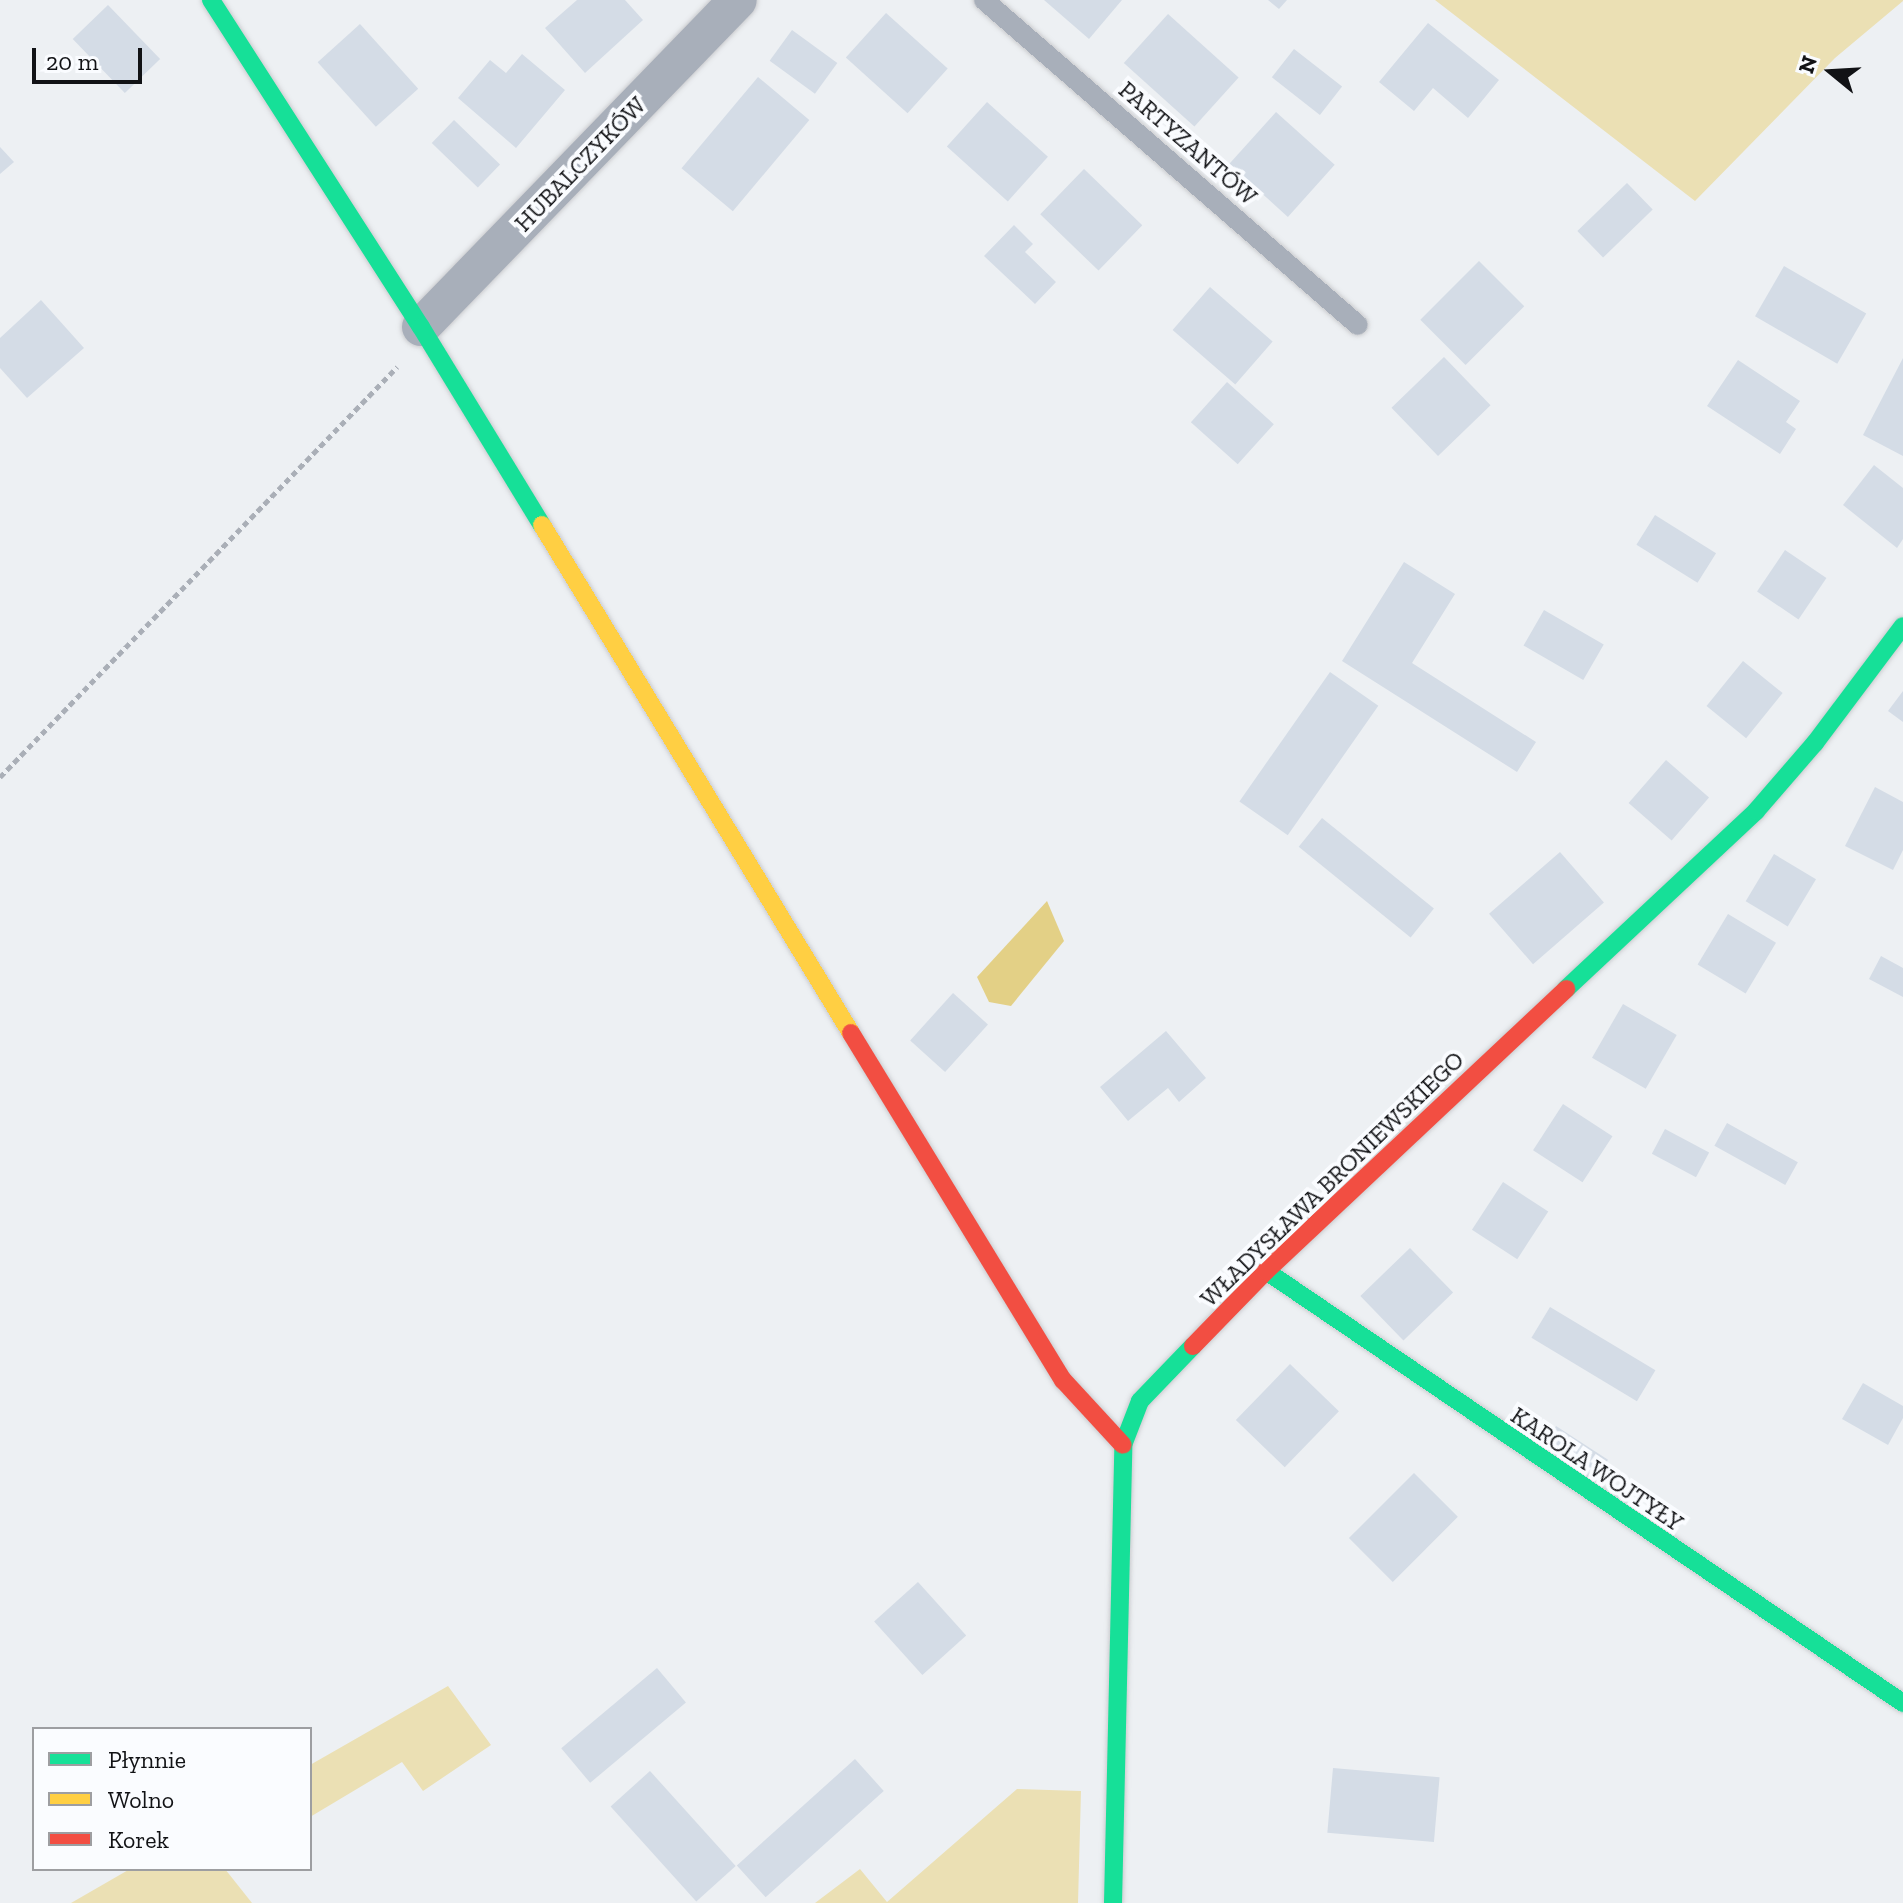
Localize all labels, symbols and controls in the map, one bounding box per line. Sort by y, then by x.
scale bar [36,32,146,82]
north arrow [1791,32,1871,112]
text: 20 m [46,47,98,76]
text: N [1792,52,1823,77]
street label: PARTYZANTÓW [1113,75,1263,211]
street label: HUBALCZYKÓW [508,91,652,237]
street label: WŁADYSŁAWA BRONIEWSKIEGO [1194,1045,1470,1313]
street label: KAROLA WOJTYŁY [1505,1400,1689,1538]
legend [32,1727,312,1871]
text: Płynnie [108,1745,186,1774]
text: Wolno [108,1785,174,1814]
text: Korek [108,1825,169,1854]

